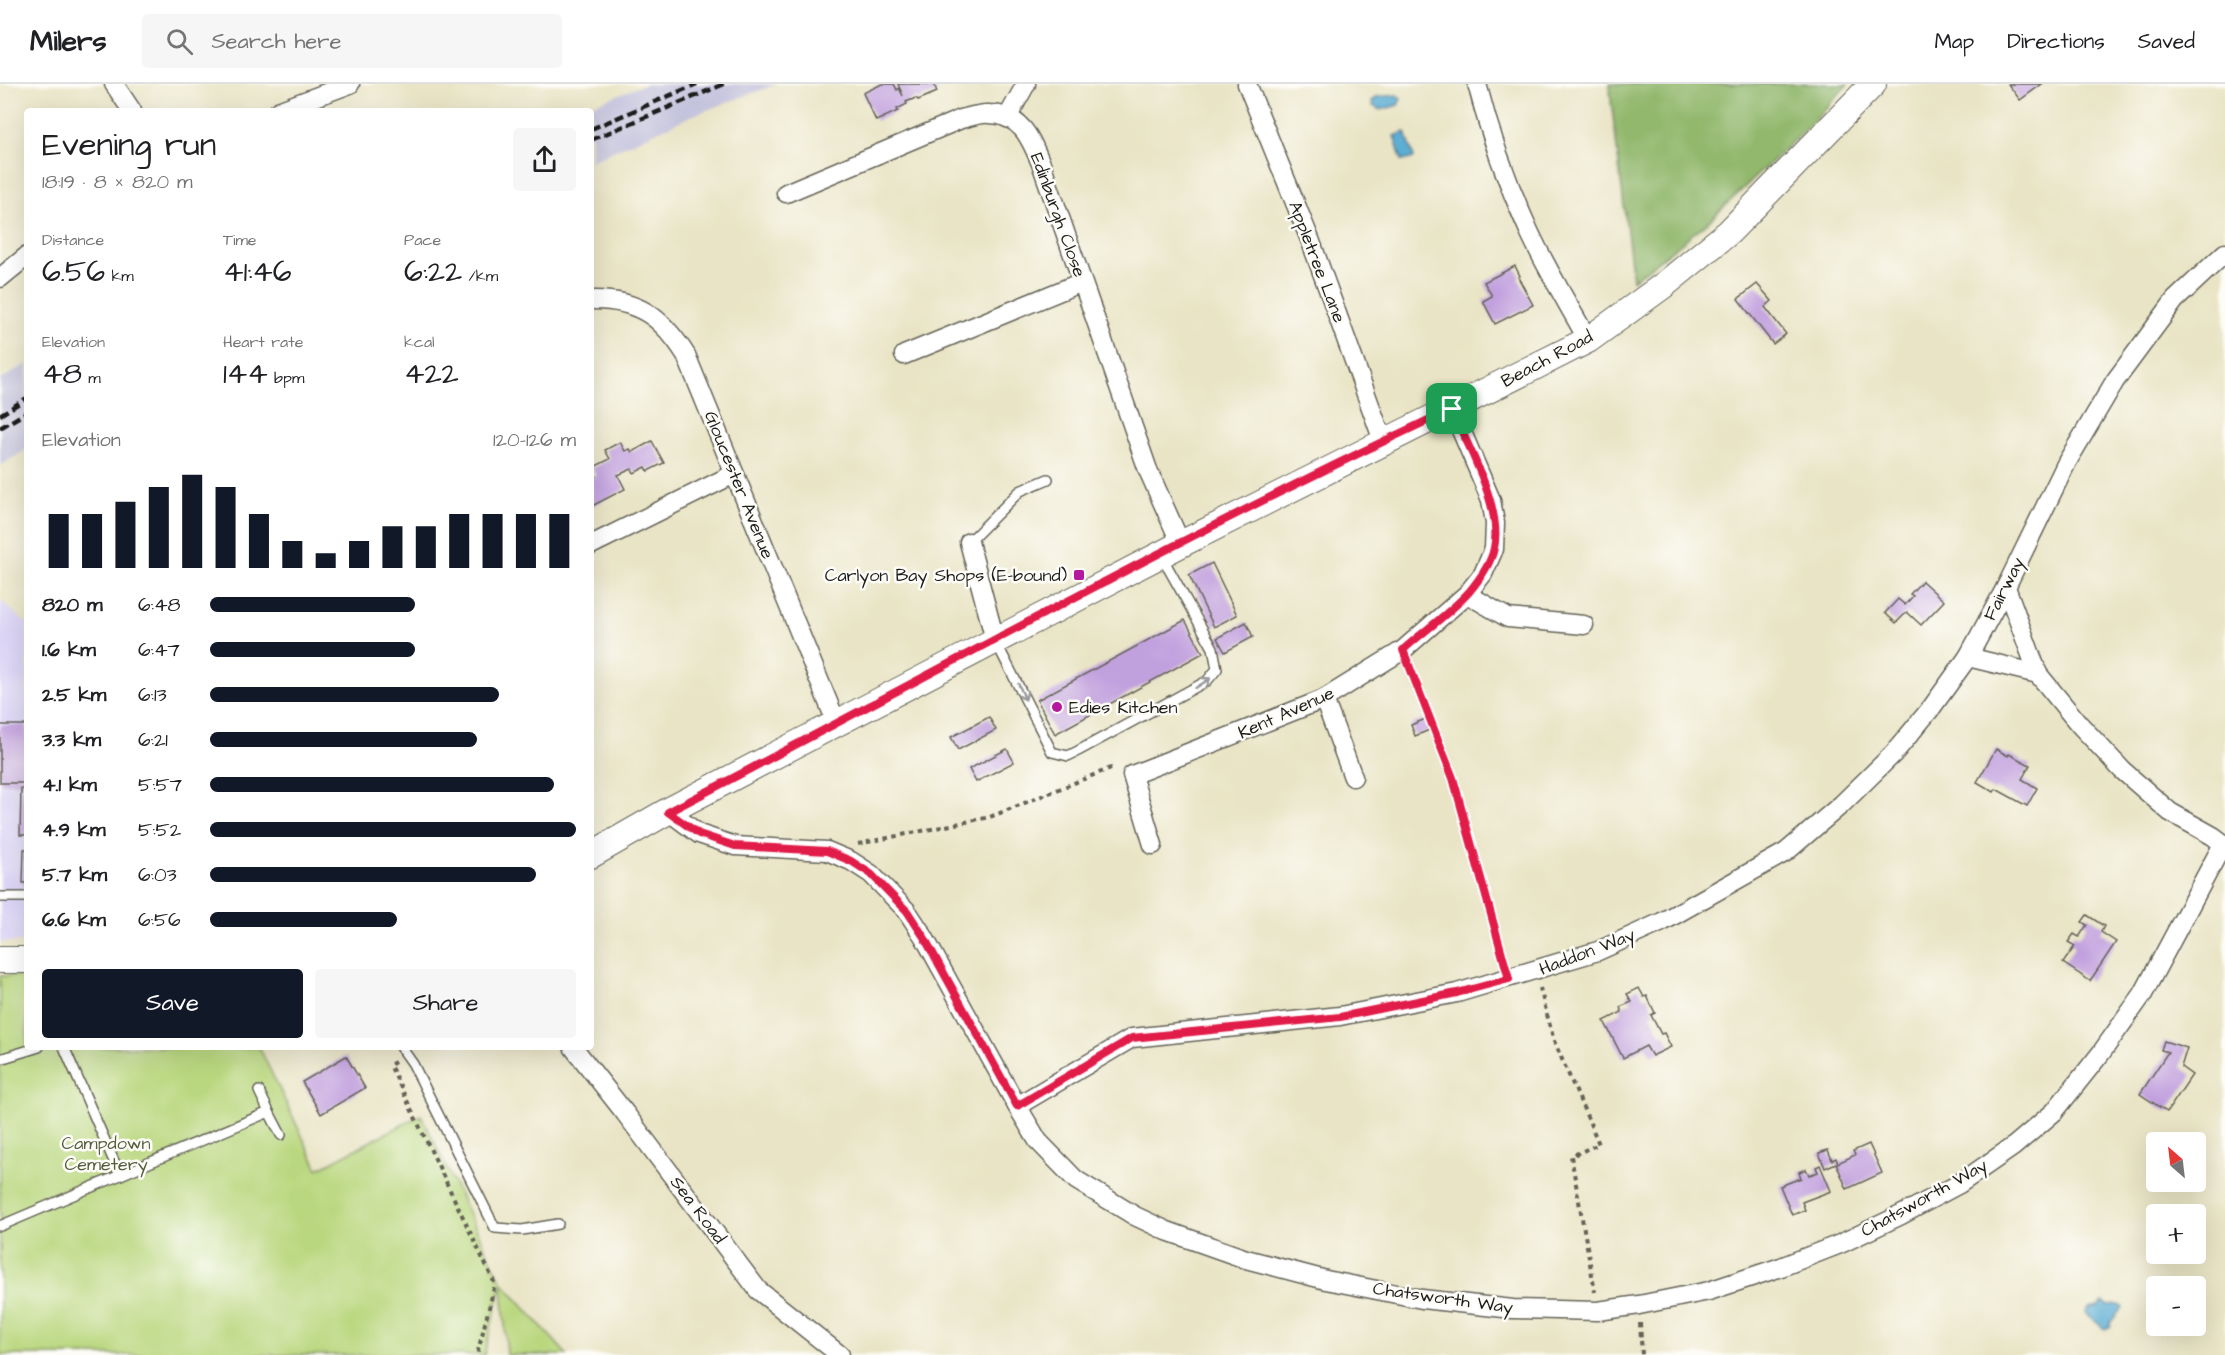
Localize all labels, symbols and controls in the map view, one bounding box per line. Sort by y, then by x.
search box [142,14,562,68]
text: Milers [30,22,106,61]
icon: search [163,25,196,58]
text: Search here [211,26,341,57]
text: Map [1934,27,1974,56]
text: Directions [2007,27,2105,56]
text: Saved [2138,27,2195,56]
text: Evening run [42,122,216,168]
button: share [513,128,576,191]
street label: Edinburgh Close [1023,149,1092,281]
text: 18:19 · 8 × 820 m [42,168,193,196]
street label: Appletree Lane [1282,198,1352,327]
text: Distance [42,229,104,251]
text: Time [223,229,257,251]
text: Pace [404,229,441,251]
text: 6.56 [42,251,105,293]
text: 41:46 [223,251,292,293]
text: 6:22 [404,251,462,293]
text: km [105,265,134,287]
text: /km [462,265,498,287]
street label: Beach Road [1497,324,1597,394]
text: Elevation [42,331,105,353]
text: Heart rate [223,331,303,353]
text: kcal [404,331,435,353]
text: 48 [42,353,82,395]
text: 144 [223,353,268,395]
text: 422 [404,353,459,395]
text: m [82,367,101,389]
text: bpm [268,367,304,389]
pin [1426,383,1477,434]
icon: arrive [1435,392,1468,425]
street label: Gloucester Avenue [698,407,780,563]
text: Elevation [42,426,121,454]
text: 120–126 m [493,426,576,454]
street label: Fairway [1977,553,2031,625]
place label: Carlyon Bay Shops (E-bound) [825,563,1067,589]
marker: Carlyon Bay Shops (E-bound) [1072,568,1086,582]
text: 820 m [42,591,103,619]
text: 6:48 [138,591,180,619]
text: 1.6 km [42,636,96,664]
text: 6:47 [138,636,180,664]
one-way arrow [1194,676,1211,689]
text: 2.5 km [42,681,106,709]
text: 6:13 [138,681,167,709]
street label: Kent Avenue [1234,681,1338,745]
one-way arrow [1016,683,1028,701]
place label: Edies Kitchen [1069,695,1178,720]
marker: Edies Kitchen [1050,700,1064,714]
text: 3.3 km [42,726,101,754]
text: 6:21 [138,726,168,754]
text: 4.1 km [42,771,97,799]
text: 5:57 [138,771,182,799]
text: 4.9 km [42,816,106,844]
text: 5:52 [138,816,181,844]
text: 5.7 km [42,861,107,889]
text: 6:03 [138,861,177,889]
text: 6.6 km [42,906,106,934]
text: 6:56 [138,906,181,934]
street label: Haddon Way [1535,922,1639,983]
button: Save [42,969,303,1038]
button: Share [315,969,576,1038]
park label: Campdown Cemetery [62,1131,150,1178]
north arrow [2146,1132,2206,1192]
map controls [2146,1132,2206,1336]
street label: Chatsworth Way [1856,1153,1992,1244]
street label: Sea Road [664,1171,732,1249]
button: + [2146,1204,2206,1264]
street label: Chatsworth Way [1371,1276,1515,1321]
button: − [2146,1276,2206,1336]

